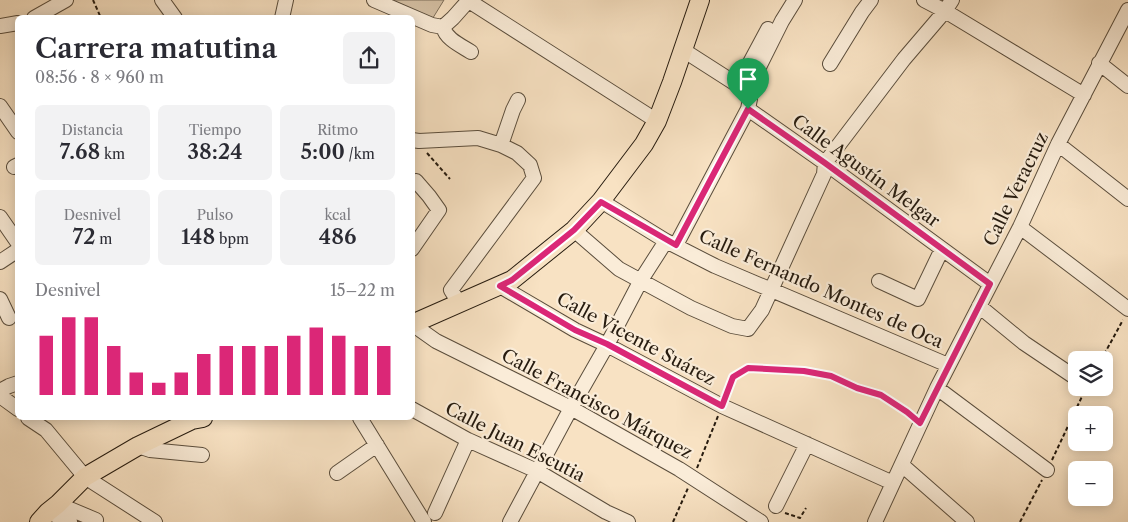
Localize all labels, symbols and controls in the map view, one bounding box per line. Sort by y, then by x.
text: Carrera matutina [35,31,277,65]
button: share [343,32,395,84]
pin [727,58,769,109]
icon: arrive [734,65,762,93]
text: 08:56 · 8 × 960 m [35,67,164,87]
street label: Calle Agustín Melgar [788,110,945,232]
text: Distancia [61,121,123,139]
text: Tiempo [189,121,241,139]
text: Ritmo [317,121,358,139]
street label: Calle Veracruz [979,128,1053,250]
text: 7.68 [60,139,100,164]
text: 38:24 [187,139,243,164]
text: 5:00 [301,139,345,164]
text: km [100,145,125,163]
text: /km [345,145,375,163]
text: Desnivel [64,206,121,224]
text: Pulso [197,206,233,224]
text: kcal [324,206,351,224]
text: 72 [72,224,95,249]
text: 148 [181,224,215,249]
text: 486 [319,224,356,249]
street label: Calle Fernando Montes de Oca [695,225,947,353]
text: m [95,230,112,248]
text: bpm [215,230,249,248]
text: Desnivel [35,280,101,300]
text: 15–22 m [330,280,395,300]
street label: Calle Vicente Suárez [553,288,719,390]
street label: Calle Francisco Márquez [498,344,696,464]
map controls [1068,351,1113,506]
button: layers [1068,351,1113,396]
street label: Calle Juan Escutia [441,397,589,487]
button: + [1068,406,1113,451]
button: − [1068,461,1113,506]

